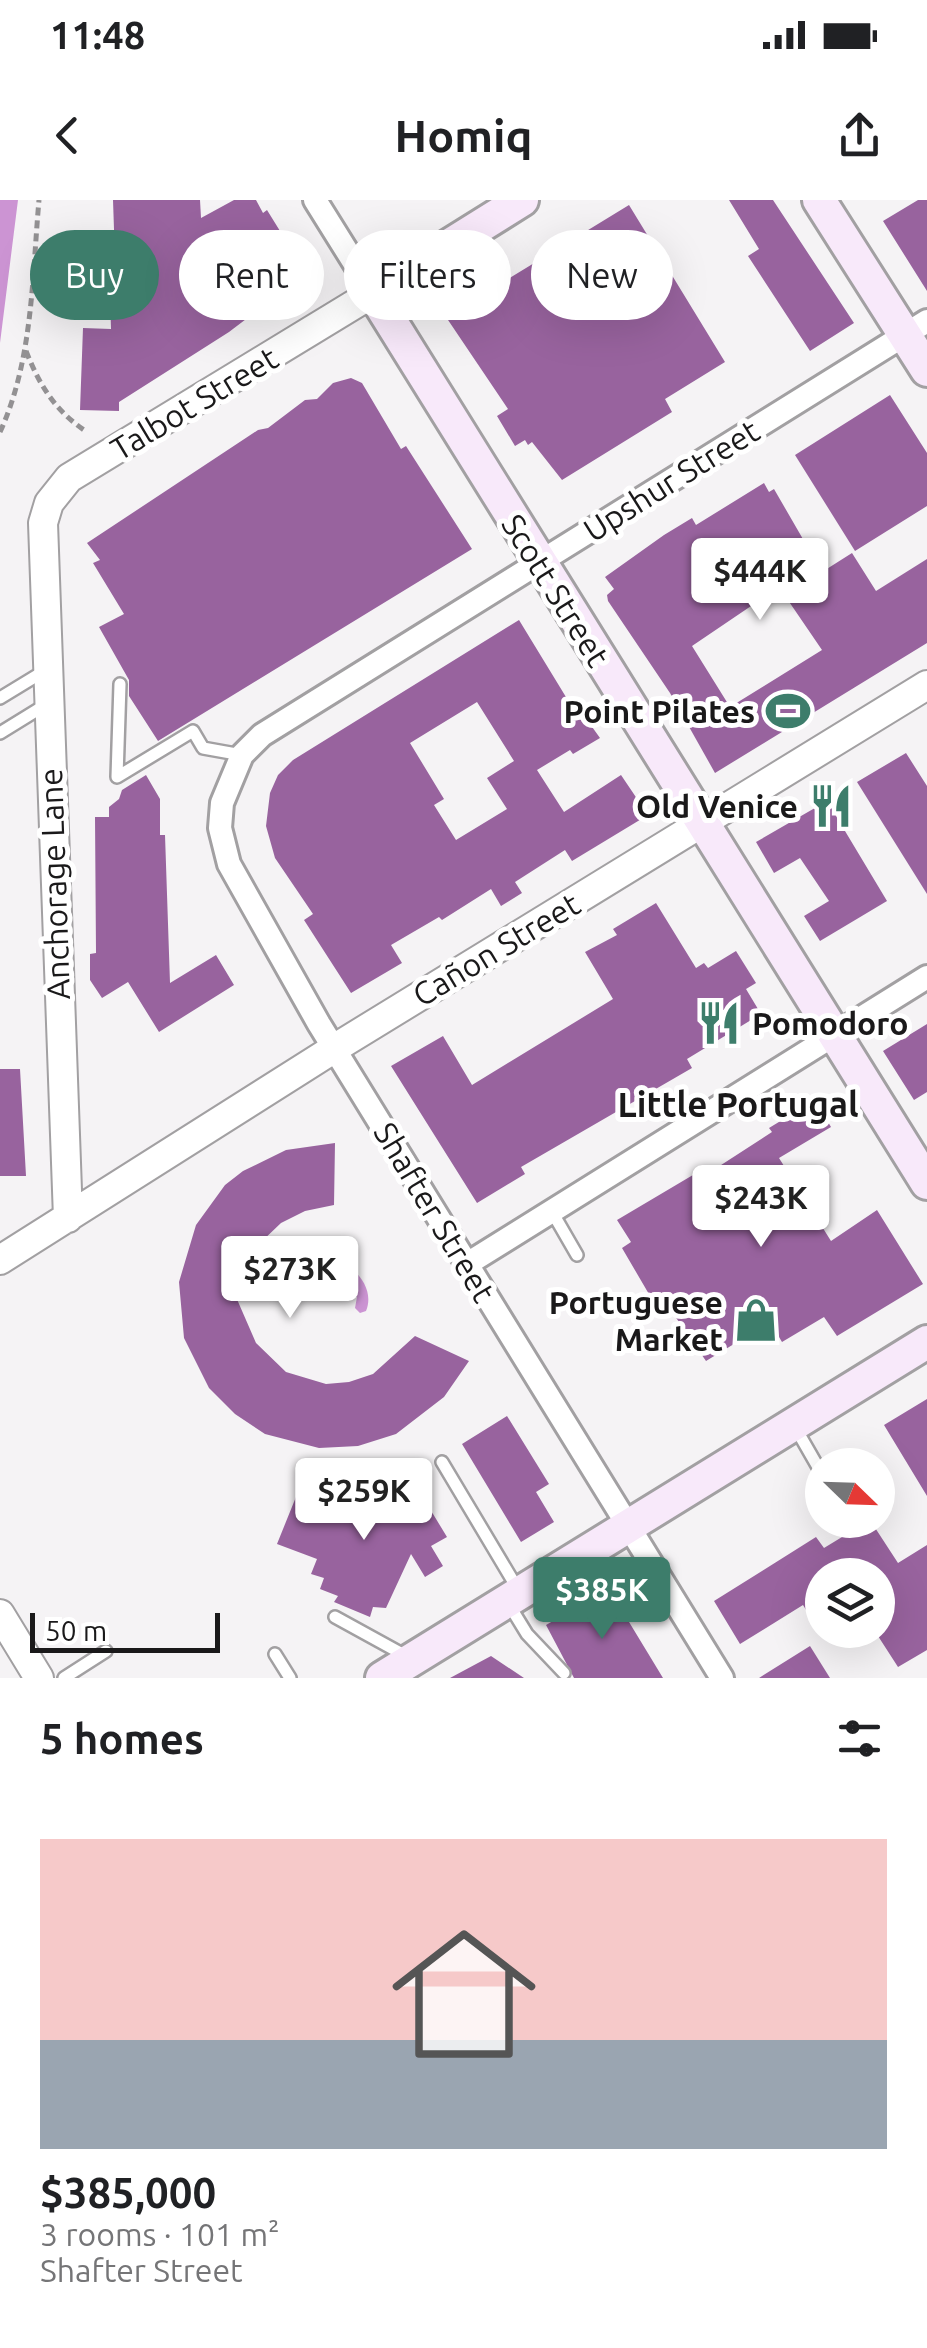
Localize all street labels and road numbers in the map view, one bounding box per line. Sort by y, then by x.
street label: Talbot Street [104,339,284,467]
street label: Upshur Street [577,412,766,548]
street label: Scott Street [495,507,617,673]
street label: Anchorage Lane [32,768,76,1000]
street label: Cañon Street [406,885,586,1013]
street label: Shafter Street [367,1116,503,1308]

